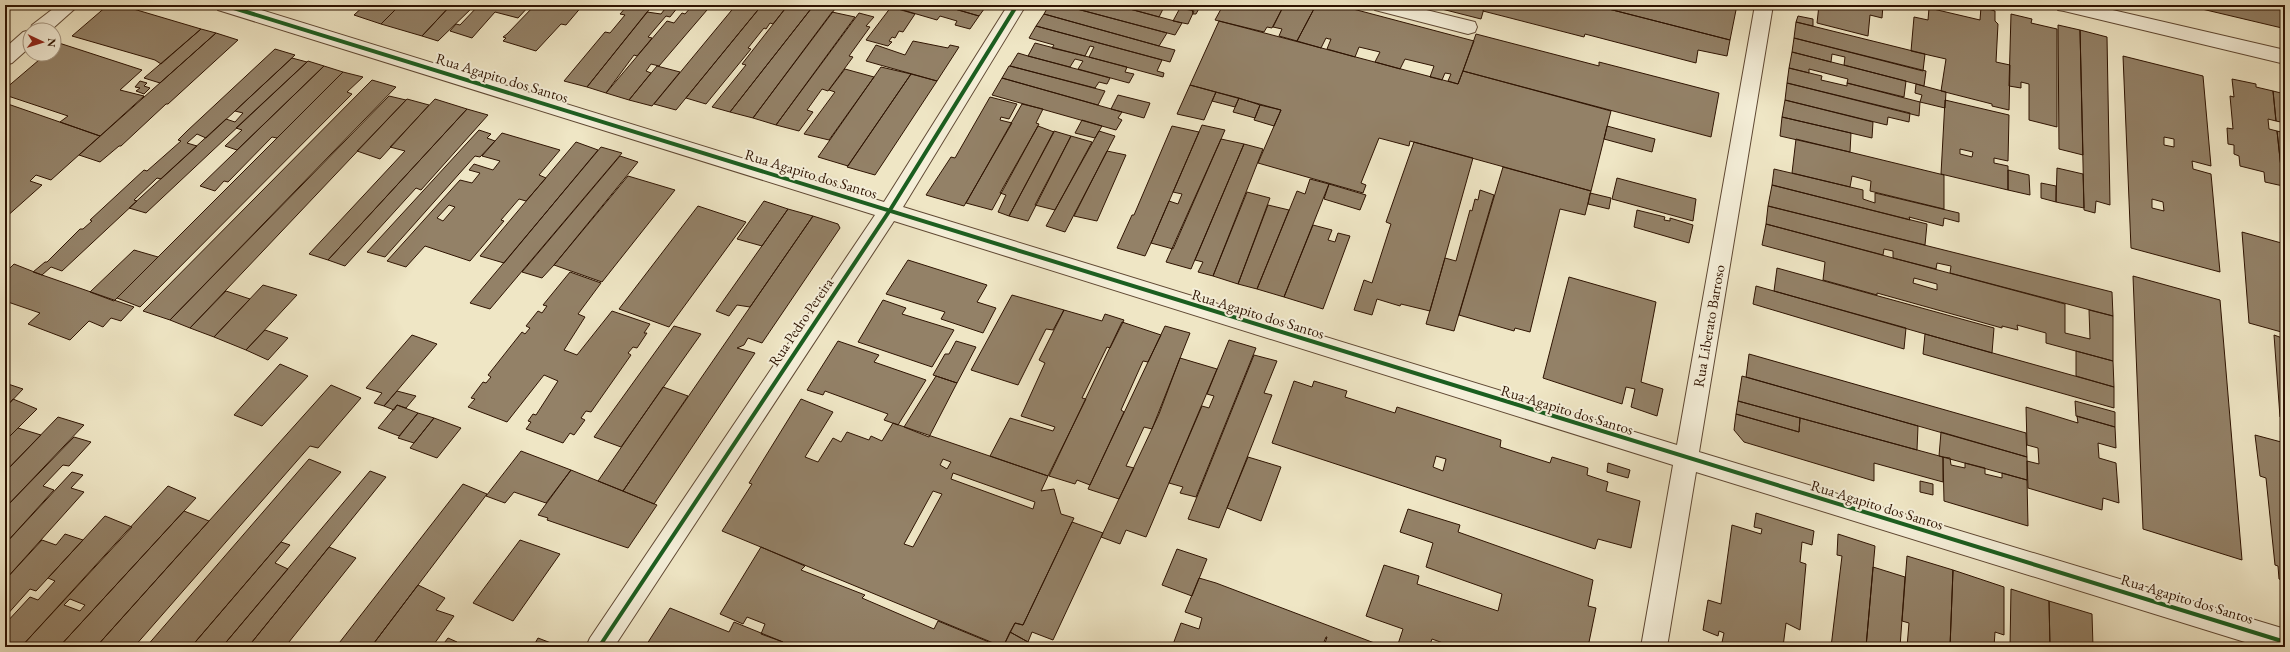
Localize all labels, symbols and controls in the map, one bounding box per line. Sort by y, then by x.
north arrow [22,22,62,62]
text: N [45,38,59,48]
street label: Rua Agapito dos Santos [433,48,571,107]
street label: Rua Agapito dos Santos [742,144,880,203]
street label: Rua Liberato Barroso [1688,263,1729,389]
street label: Rua Pedro Pereira [764,274,837,370]
street label: Rua Agapito dos Santos [1189,284,1327,343]
street label: Rua Agapito dos Santos [1498,380,1636,439]
street label: Rua Agapito dos Santos [1808,475,1946,534]
street label: Rua Agapito dos Santos [2118,569,2256,628]

